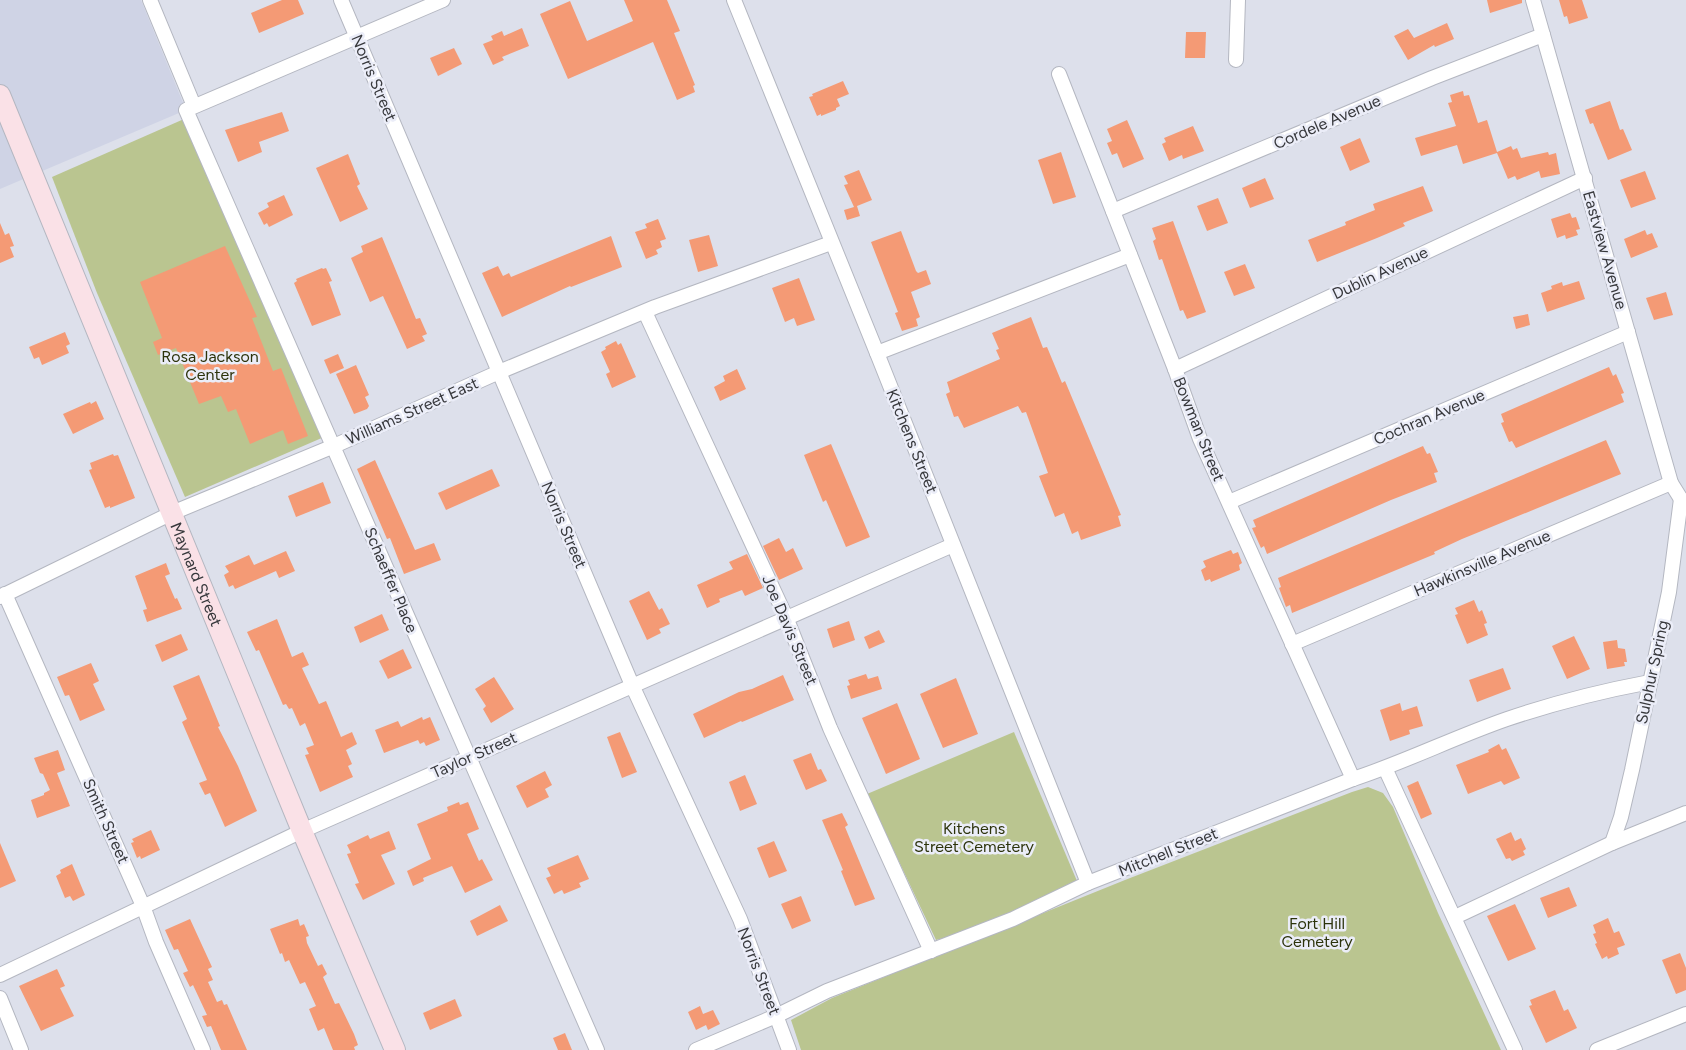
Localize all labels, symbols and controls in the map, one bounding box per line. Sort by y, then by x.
street label: Norris Street [347,32,401,124]
street label: Cordele Avenue [1271,91,1384,153]
street label: Eastview Avenue [1579,189,1631,312]
street label: Dublin Avenue [1329,242,1431,303]
park label: Rosa Jackson Center [161,347,259,384]
street label: Williams Street East [343,373,481,449]
street label: Bowman Street [1169,374,1229,484]
street label: Cochran Avenue [1371,385,1488,449]
street label: Kitchens Street [882,386,942,496]
street label: Norris Street [537,479,591,571]
street label: Maynard Street [167,519,226,629]
street label: Schaeffer Place [360,525,422,636]
street label: Hawkinsville Avenue [1411,526,1553,600]
street label: Joe Davis Street [758,572,822,688]
street label: Sulphur Spring [1632,618,1672,726]
street label: Taylor Street [428,728,520,782]
street label: Smith Street [79,776,133,866]
park label: Kitchens Street Cemetery [914,819,1035,856]
street label: Mitchell Street [1116,823,1220,881]
park label: Fort Hill Cemetery [1281,914,1353,951]
street label: Norris Street [734,924,784,1018]

